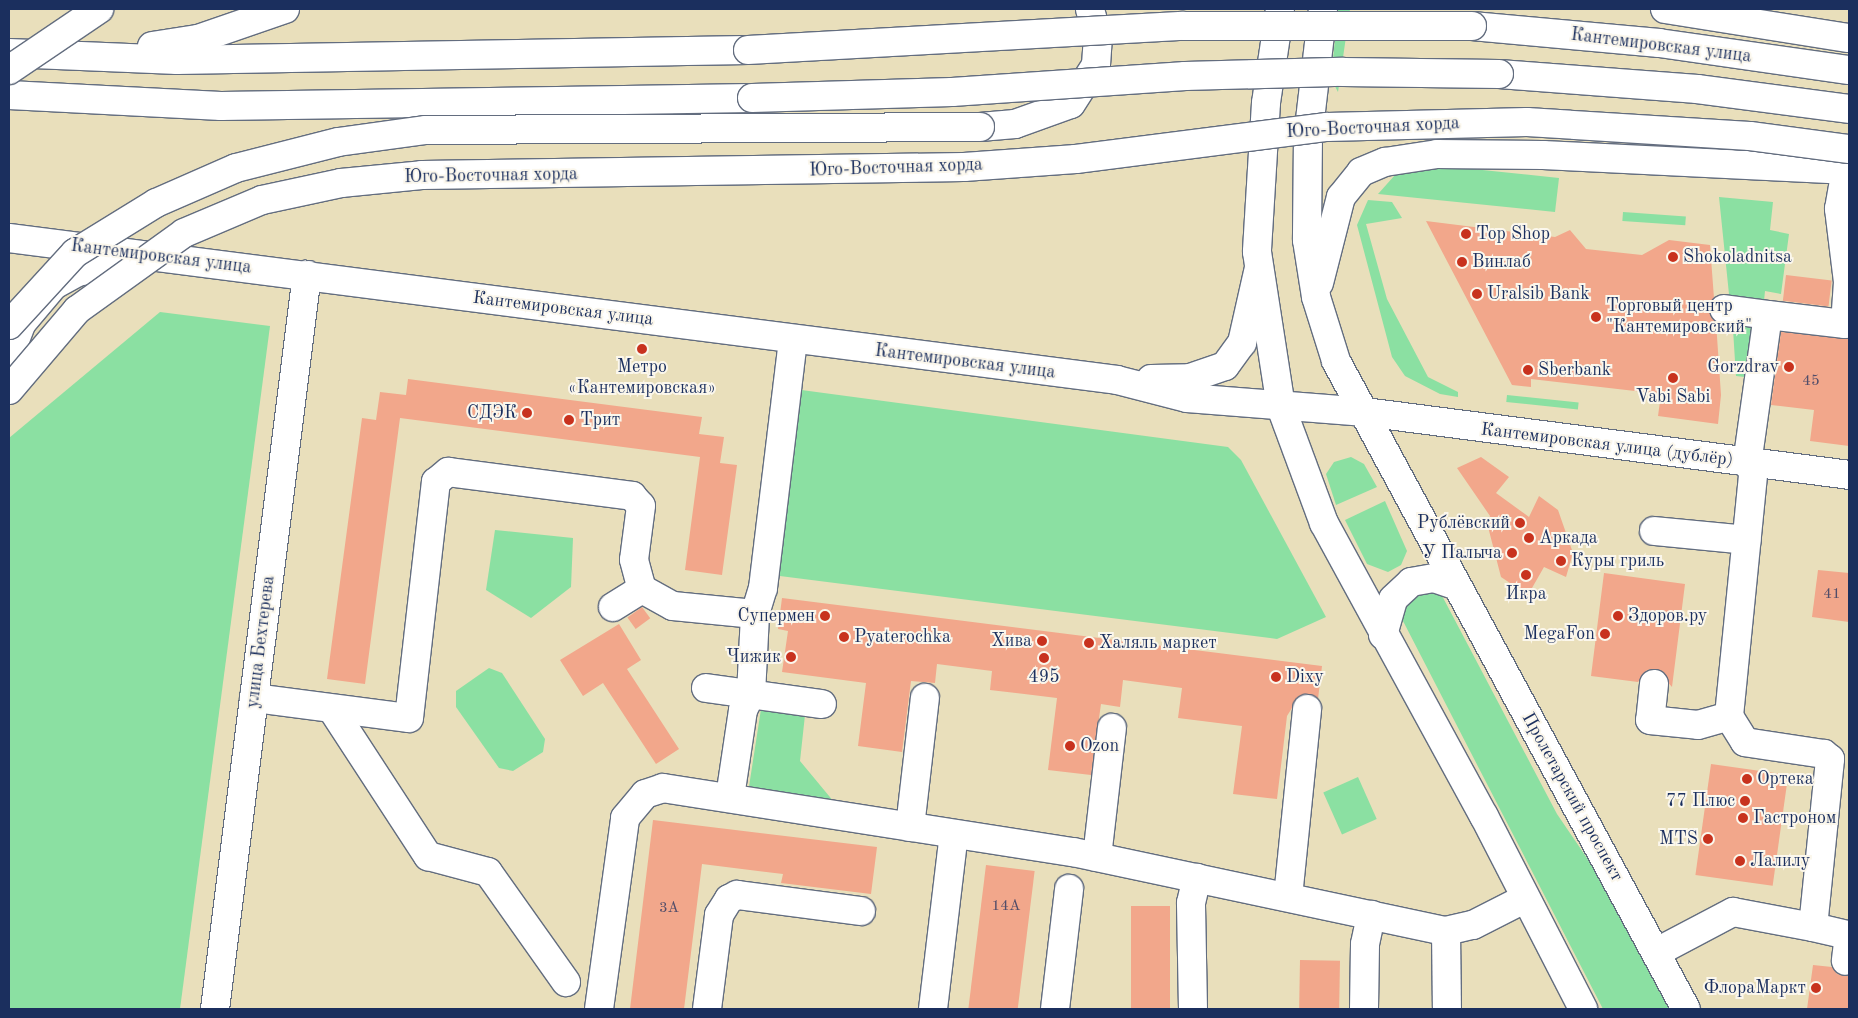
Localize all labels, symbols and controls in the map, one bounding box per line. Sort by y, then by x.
street label: Кантемировская улица [1569,24,1753,68]
street label: Юго-Восточная хорда [1286,113,1460,143]
street label: Юго-Восточная хорда [809,154,983,182]
street label: Юго-Восточная хорда [404,164,578,188]
place label: Top Shop [1476,223,1550,245]
marker: Top Shop [1460,228,1472,240]
street label: Кантемировская улица [69,235,253,279]
place label: Shokoladnitsa [1683,246,1792,268]
place label: Винлаб [1472,251,1531,273]
marker: Shokoladnitsa [1667,251,1679,263]
marker: Винлаб [1456,256,1468,268]
place label: Uralsib Bank [1487,283,1589,305]
street label: Кантемировская улица [471,287,655,331]
marker: Uralsib Bank [1471,288,1483,300]
place label: Торговый центр "Кантемировский" [1606,296,1752,338]
marker: Торговый центр "Кантемировский" [1590,311,1602,323]
street label: Кантемировская улица [873,340,1057,384]
marker: Метро «Кантемировская» [636,343,648,355]
place label: Gorzdrav [1707,356,1779,378]
place label: Метро «Кантемировская» [568,357,716,399]
place label: Sberbank [1538,359,1611,381]
marker: Gorzdrav [1783,361,1795,373]
marker: Sberbank [1522,364,1534,376]
marker: Vabi Sabi [1667,372,1679,384]
house number: 45 [1802,373,1820,391]
place label: Vabi Sabi [1636,386,1710,408]
place label: СДЭК [467,402,517,424]
marker: СДЭК [521,407,533,419]
place label: Трит [580,409,620,431]
marker: Трит [562,413,576,427]
street label: Кантемировская улица (дублёр) [1480,419,1734,471]
place label: Рублёвский [1417,512,1510,534]
marker: Рублёвский [1514,517,1526,529]
place label: Аркада [1539,527,1598,549]
marker: Аркада [1523,532,1535,544]
place label: У Палыча [1422,542,1502,564]
marker: У Палыча [1506,547,1518,559]
place label: Куры гриль [1571,550,1664,572]
marker: Куры гриль [1555,555,1567,567]
marker: Икра [1520,569,1532,581]
street label: улица Бехтерева [242,574,280,710]
place label: Икра [1505,583,1547,605]
house number: 41 [1823,586,1841,604]
place label: Супермен [737,605,815,627]
place label: Здоров.ру [1628,605,1707,627]
marker: Супермен [819,610,831,622]
marker: Здоров.ру [1612,610,1624,622]
place label: MegaFon [1524,623,1595,645]
place label: Pyaterochka [854,626,951,648]
marker: MegaFon [1599,628,1611,640]
place label: Хива [991,630,1032,652]
marker: Pyaterochka [838,631,850,643]
place label: Халяль маркет [1099,632,1217,654]
marker: Хива [1036,635,1048,647]
marker: Халяль маркет [1083,637,1095,649]
place label: Чижик [726,646,781,668]
marker: Чижик [785,651,797,663]
marker: 495 [1038,652,1050,664]
place label: 495 [1028,666,1060,688]
place label: Dixy [1286,666,1324,688]
marker: Dixy [1270,671,1282,683]
street label: Пролетарский проспект [1517,709,1627,885]
place label: Ozon [1080,735,1119,757]
marker: Ozon [1064,740,1076,752]
place label: Ортека [1757,768,1814,790]
marker: Ортека [1741,773,1753,785]
place label: 77 Плюс [1666,790,1735,812]
marker: 77 Плюс [1739,795,1751,807]
place label: Гастроном [1753,807,1836,829]
marker: Гастроном [1737,812,1749,824]
place label: MTS [1659,828,1698,850]
marker: MTS [1702,833,1714,845]
place label: Лалилу [1750,850,1810,872]
marker: Лалилу [1734,855,1746,867]
house number: 14А [992,898,1020,916]
house number: 3А [659,900,679,918]
place label: ФлораМаркт [1704,977,1806,999]
marker: ФлораМаркт [1810,982,1822,994]

